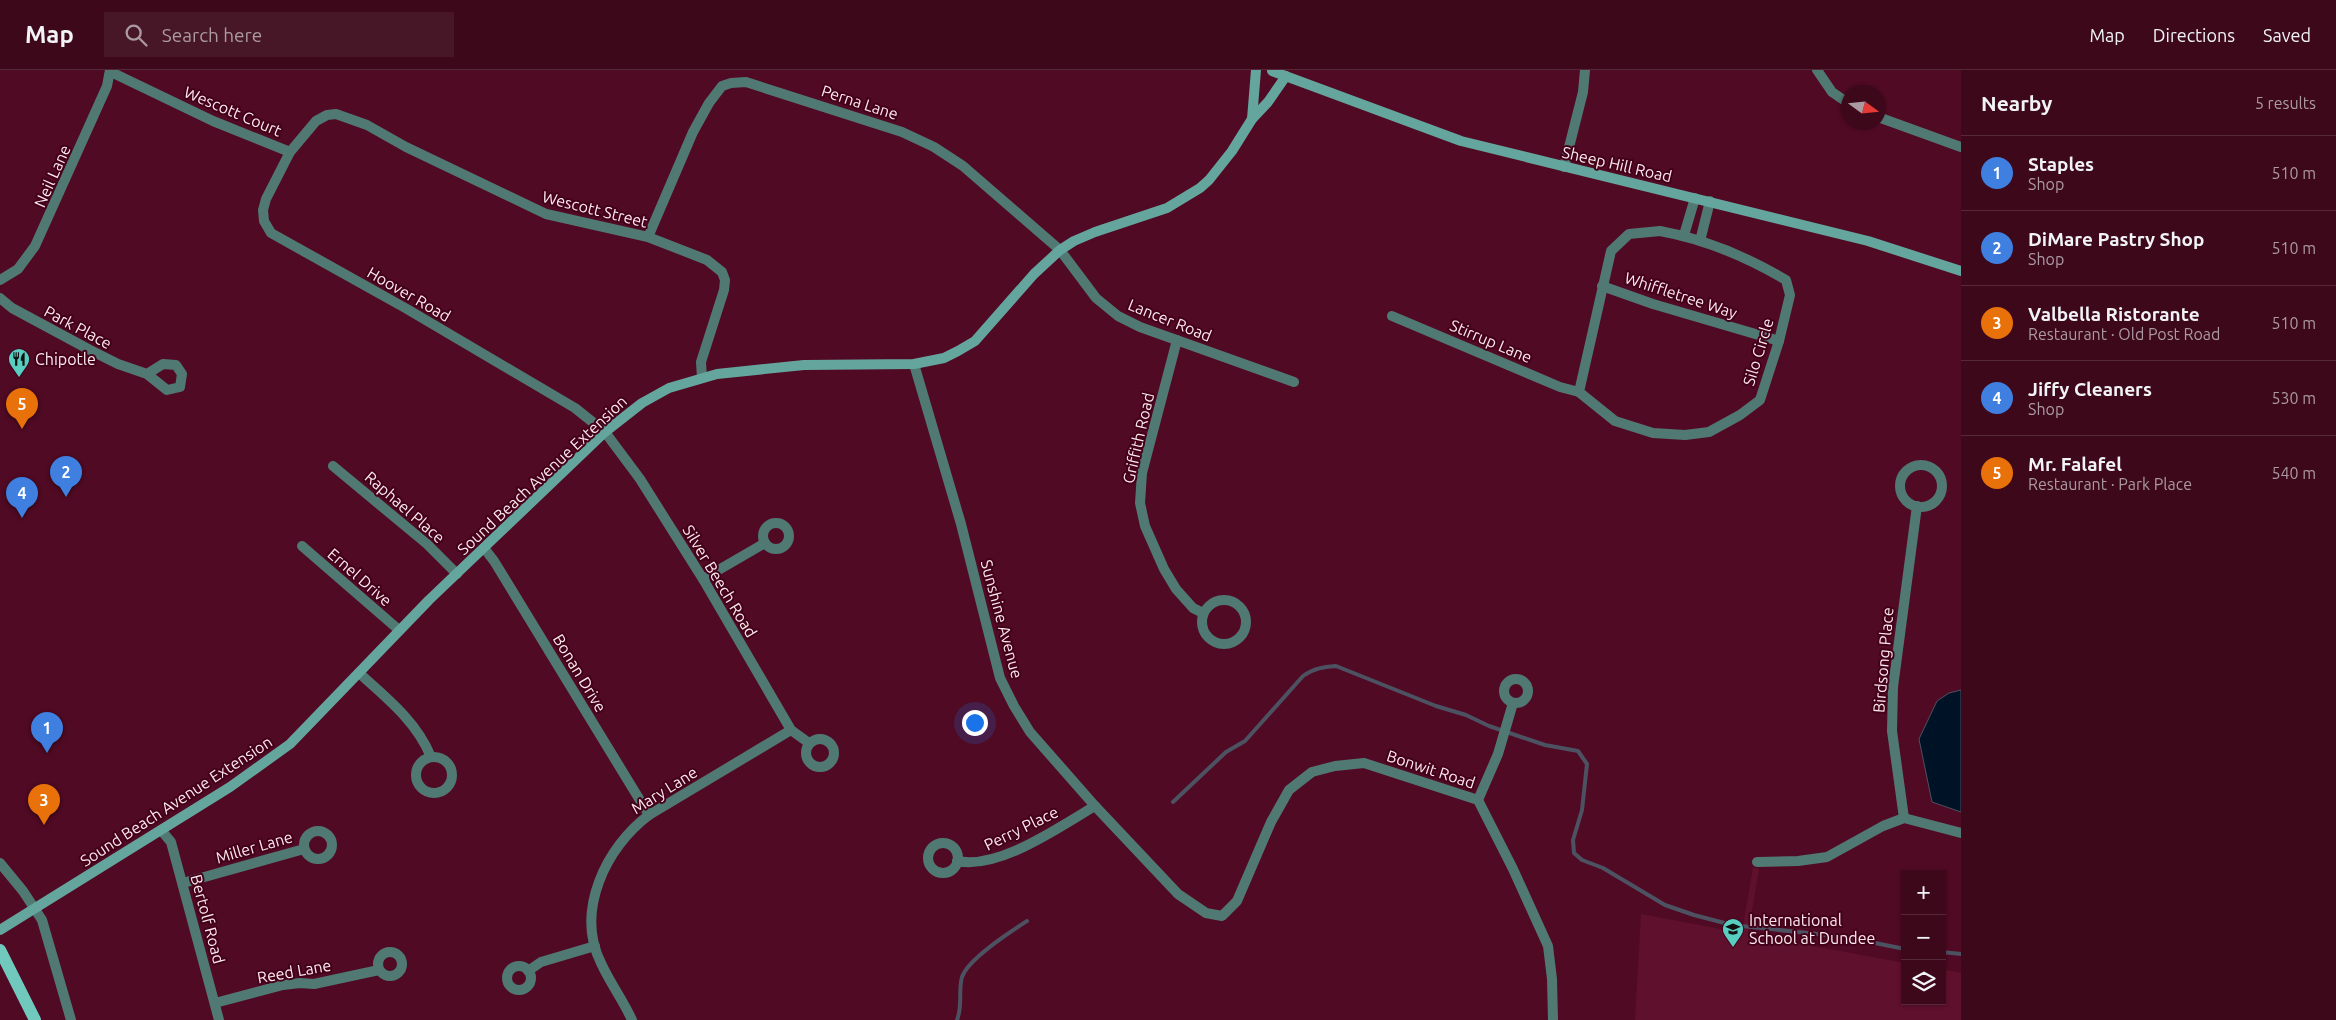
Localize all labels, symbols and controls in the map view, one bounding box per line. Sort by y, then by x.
search box [104,12,454,57]
text: Map [25,21,74,48]
icon: search [122,21,150,49]
text: Search here [162,24,262,46]
text: Map [2089,25,2125,45]
text: Directions [2153,25,2235,45]
text: Saved [2263,25,2311,45]
street label: Perna Lane [819,81,901,123]
street label: Wescott Court [182,82,285,140]
north arrow [1841,85,1886,130]
text: Nearby [1981,91,2052,115]
text: 5 results [2255,94,2316,112]
street label: Neil Lane [30,142,74,210]
street label: Sheep Hill Road [1560,143,1674,185]
text: Staples [2028,153,2094,175]
text: 1 [1992,164,2002,182]
text: 510 m [2271,164,2316,182]
text: Shop [2028,175,2064,193]
street label: Wescott Street [540,187,650,231]
text: DiMare Pastry Shop [2028,228,2204,250]
text: 2 [1992,239,2002,257]
text: 510 m [2271,239,2316,257]
text: Shop [2028,250,2064,268]
street label: Hoover Road [364,263,454,325]
street label: Whiffletree Way [1623,268,1740,322]
street label: Lancer Road [1126,295,1214,345]
street label: Park Place [41,302,115,352]
text: Valbella Ristorante [2028,303,2200,325]
text: 3 [1992,314,2002,332]
text: 510 m [2271,314,2316,332]
street label: Stirrup Lane [1447,316,1535,366]
street label: Silo Circle [1739,316,1777,388]
text: Restaurant · Old Post Road [2028,325,2220,343]
restaurant icon: Chipotle [7,347,31,378]
place label: Chipotle [35,350,96,368]
text: Jiffy Cleaners [2028,378,2152,400]
pin: 5 [6,388,38,429]
text: 4 [1992,389,2002,407]
text: 530 m [2271,389,2316,407]
street label: Griffith Road [1119,391,1157,485]
street label: Sound Beach Avenue Extension [454,392,630,558]
text: Shop [2028,400,2064,418]
text: Mr. Falafel [2028,453,2122,475]
pin: 2 [50,456,82,497]
text: 5 [1992,464,2002,482]
text: 540 m [2271,464,2316,482]
street label: Raphael Place [361,467,449,547]
text: Restaurant · Park Place [2028,475,2192,493]
pin: 4 [6,477,38,518]
street label: Silver Beech Road [679,522,761,640]
street label: Ernel Drive [324,544,396,610]
street label: Sunshine Avenue [977,558,1027,680]
street label: Birdsong Place [1869,606,1897,714]
street label: Bonan Drive [550,631,610,715]
your location [962,710,988,736]
pin: 1 [31,712,63,753]
street label: Sound Beach Avenue Extension [77,732,275,870]
street label: Bonwit Road [1385,746,1477,792]
street label: Mary Lane [628,763,700,817]
pin: 3 [28,784,60,825]
street label: Perry Place [981,802,1061,854]
street label: Miller Lane [214,827,294,867]
map controls [1901,870,1946,1005]
button: + [1901,870,1946,915]
street label: Bertolf Road [187,872,229,966]
place label: International School at Dundee [1749,911,1875,947]
button: − [1901,915,1946,960]
school or university icon: International School at Dundee [1721,917,1745,948]
street label: Reed Lane [256,956,332,986]
button: layers [1901,960,1946,1005]

